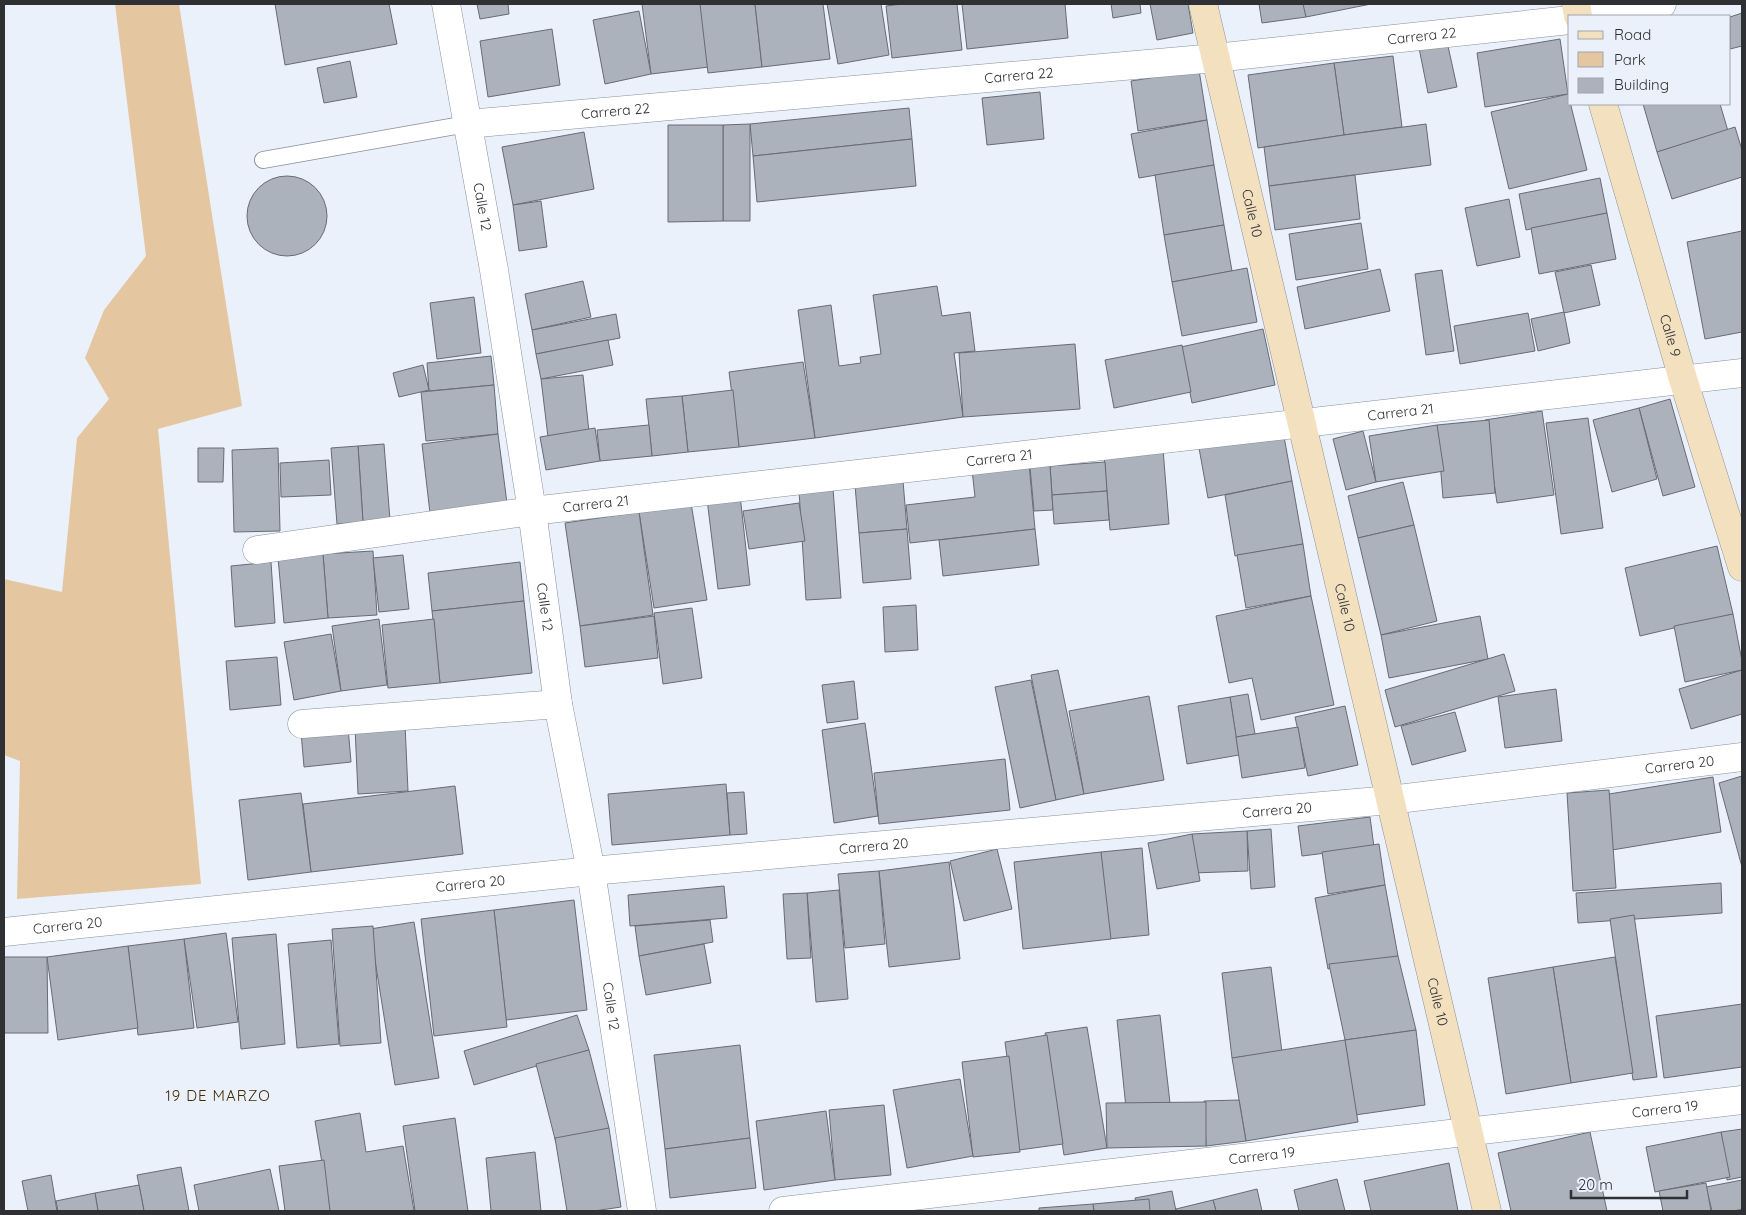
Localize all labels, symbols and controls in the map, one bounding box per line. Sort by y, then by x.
legend [1568,15,1731,105]
street label: Carrera 22 [1387,23,1457,48]
text: Road [1614,25,1651,44]
text: Park [1614,50,1646,69]
street label: Carrera 22 [984,63,1054,87]
text: Building [1614,75,1669,94]
street label: Carrera 22 [580,99,651,123]
street label: Calle 12 [469,181,496,233]
street label: Calle 10 [1238,187,1267,239]
street label: Calle 9 [1656,312,1685,359]
street label: Carrera 21 [1367,399,1435,425]
street label: Carrera 21 [965,445,1033,470]
street label: Carrera 21 [562,491,630,516]
street label: Calle 10 [1331,581,1359,634]
street label: Calle 12 [533,582,557,632]
street label: Carrera 20 [1644,751,1715,778]
street label: Carrera 20 [1242,798,1313,822]
street label: Carrera 20 [838,834,909,858]
street label: Carrera 20 [435,871,506,896]
street label: Carrera 20 [32,913,103,938]
street label: Calle 10 [1423,976,1452,1028]
street label: Calle 12 [599,981,624,1032]
district label: 19 DE MARZO [165,1086,271,1105]
street label: Carrera 19 [1631,1096,1699,1122]
street label: Carrera 19 [1228,1143,1296,1168]
scale bar [1571,1168,1687,1200]
text: 20 m [1578,1175,1613,1194]

